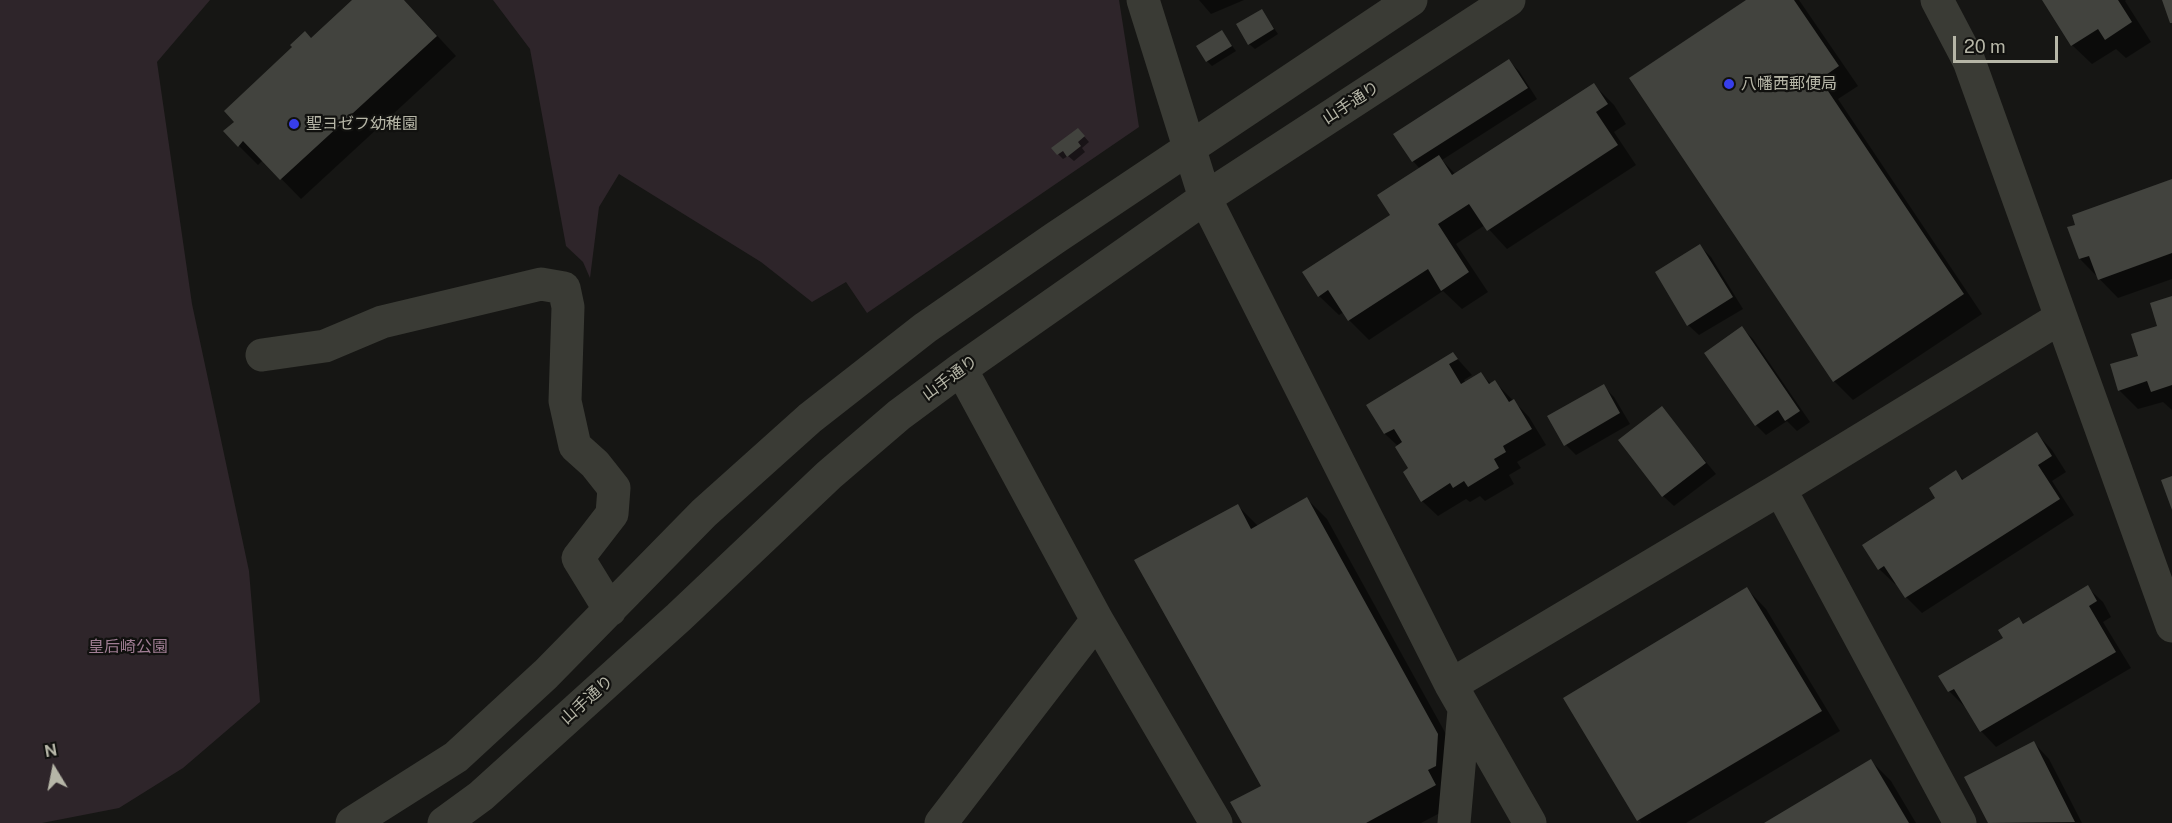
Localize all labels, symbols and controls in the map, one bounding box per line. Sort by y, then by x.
scale bar [1956,24,2061,62]
text: 20 m [1964,36,2006,57]
place label: 八幡西郵便局 [1741,74,1837,94]
marker: 八幡西郵便局 [1722,77,1736,91]
street label: 山手通り [1319,78,1383,128]
place label: 聖ヨゼフ幼稚園 [306,114,418,134]
marker: 聖ヨゼフ幼稚園 [287,117,301,131]
street label: 山手通り [918,351,982,405]
park label: 皇后崎公園 [88,637,168,657]
street label: 山手通り [557,671,617,729]
north arrow [24,739,84,799]
text: N [43,740,59,761]

